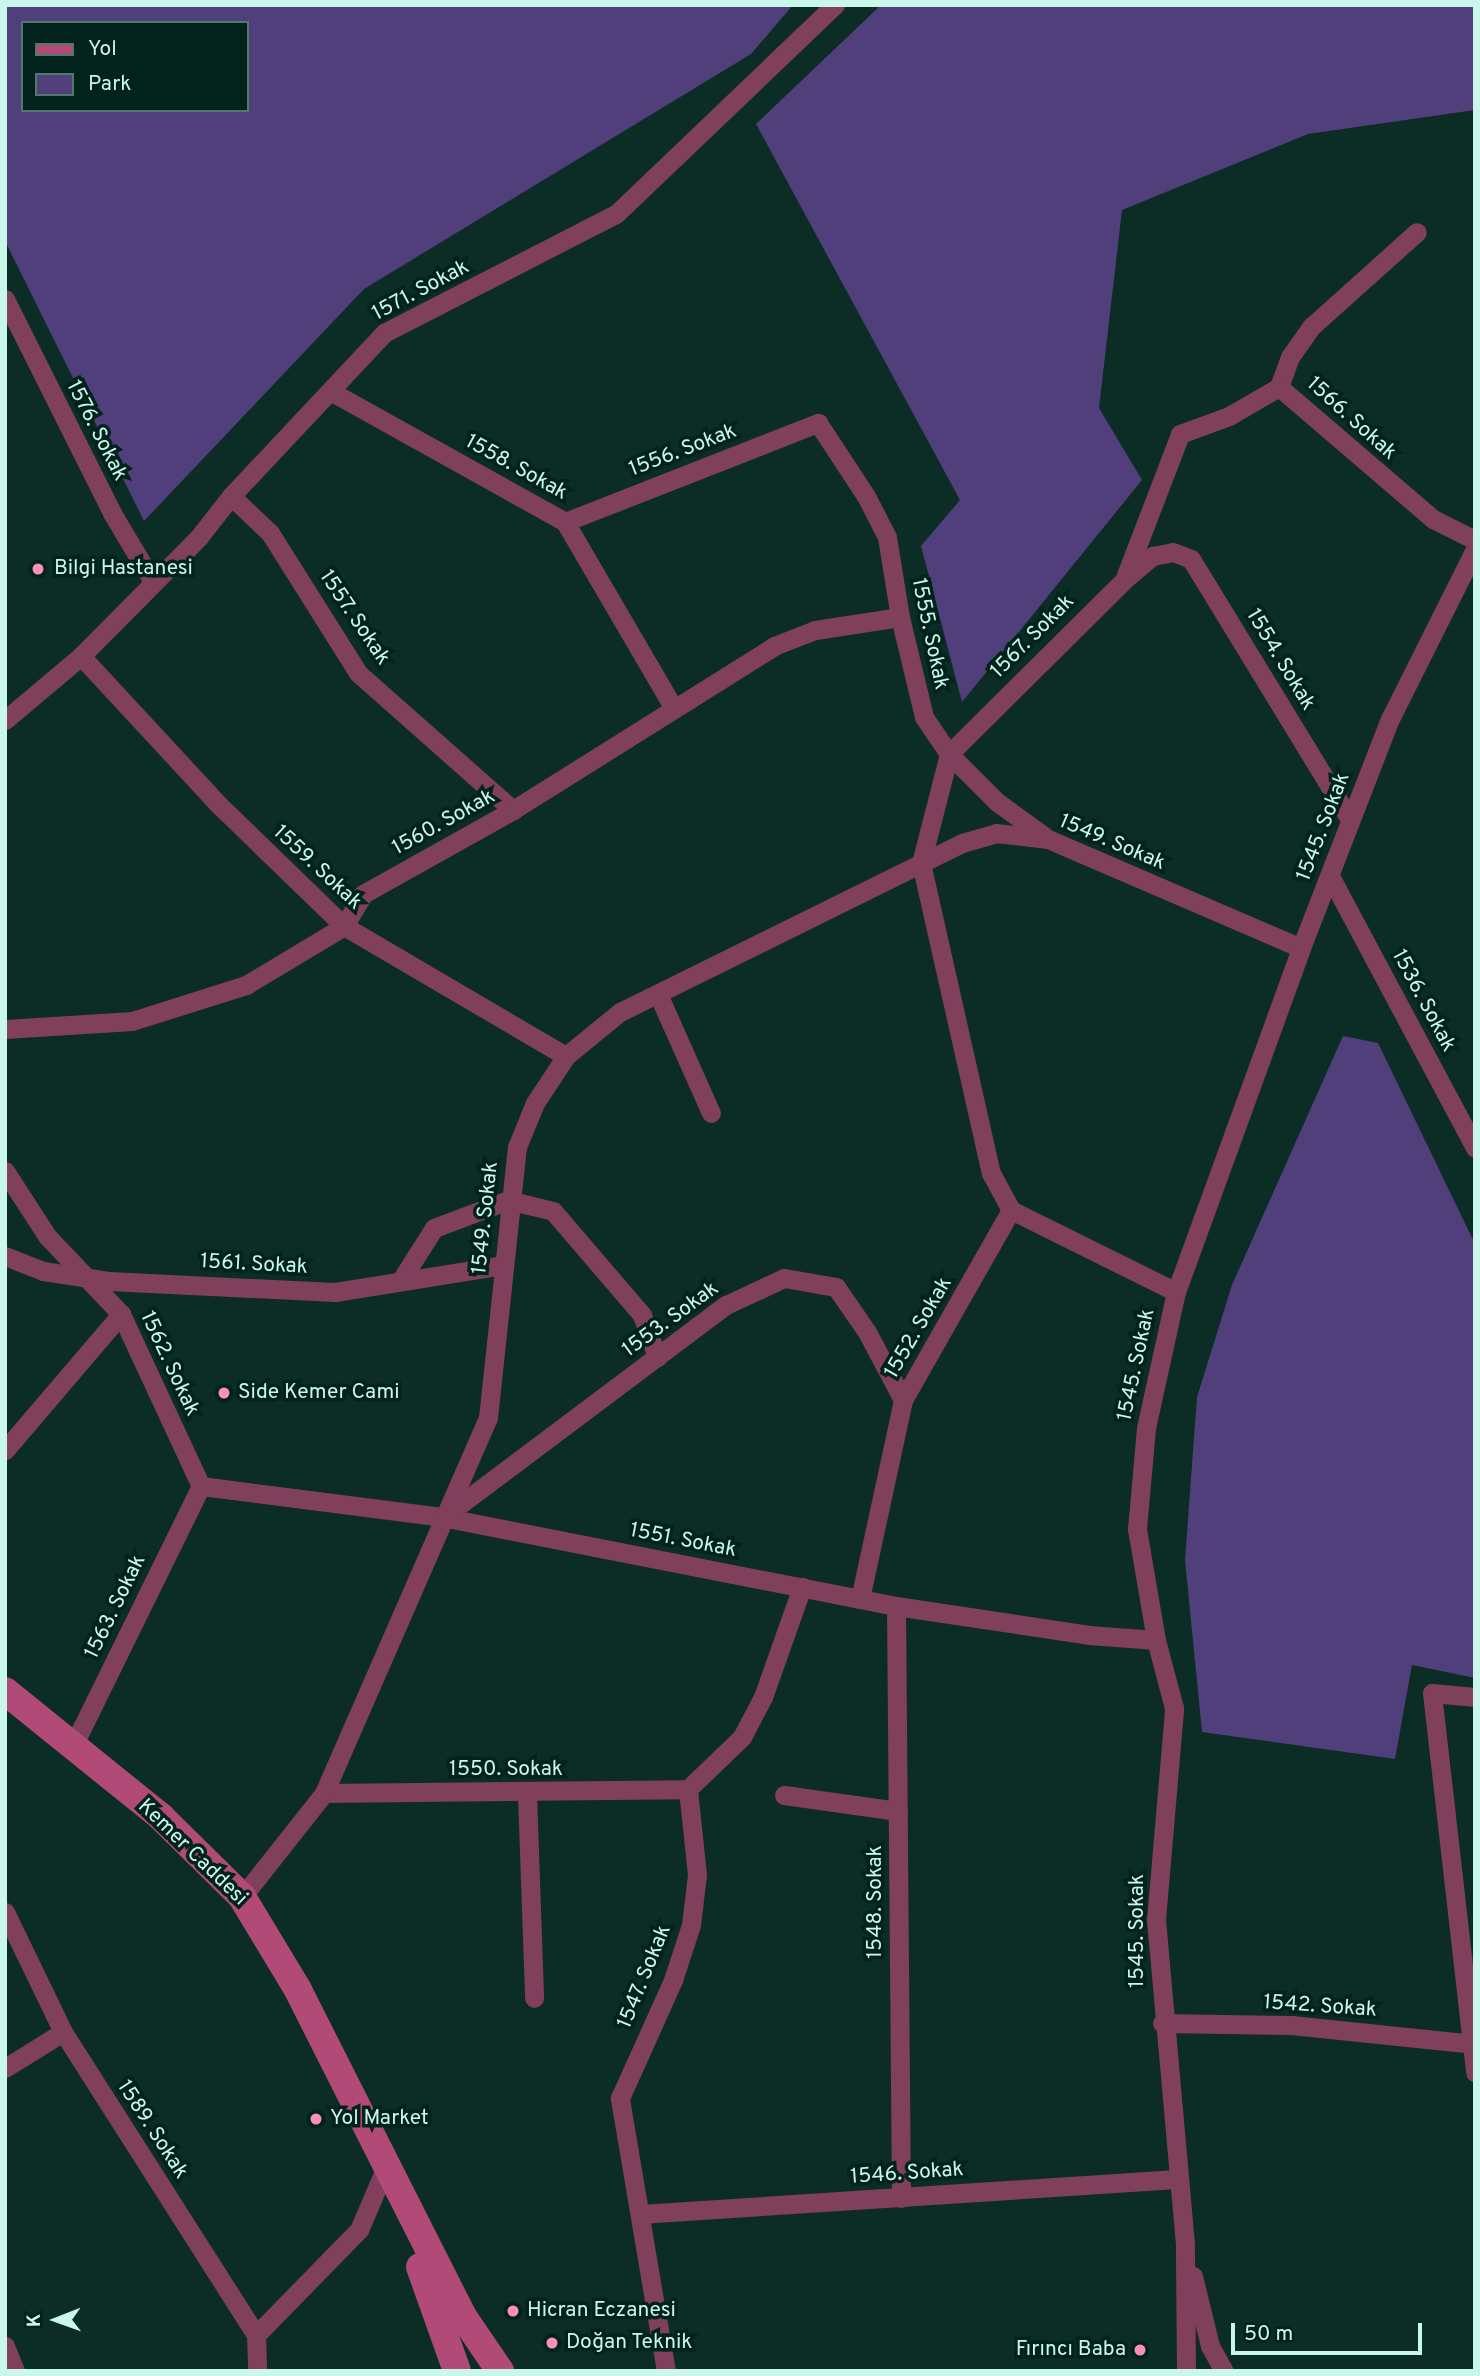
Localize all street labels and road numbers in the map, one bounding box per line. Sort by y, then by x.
street label: 1571. Sokak [368,255,474,327]
street label: 1566. Sokak [1301,372,1401,466]
street label: 1576. Sokak [60,376,132,486]
street label: 1556. Sokak [626,419,740,483]
street label: 1558. Sokak [460,430,572,506]
street label: 1557. Sokak [313,566,395,670]
street label: 1555. Sokak [905,576,953,692]
street label: 1567. Sokak [986,590,1080,684]
street label: 1554. Sokak [1240,605,1320,715]
street label: 1545. Sokak [1292,769,1356,885]
street label: 1560. Sokak [388,785,500,861]
street label: 1549. Sokak [1055,809,1169,877]
street label: 1559. Sokak [267,820,367,916]
street label: 1536. Sokak [1385,945,1461,1057]
street label: 1549. Sokak [468,1161,504,1275]
street label: 1561. Sokak [200,1250,308,1280]
street label: 1552. Sokak [880,1273,958,1383]
street label: 1553. Sokak [618,1277,724,1363]
street label: 1545. Sokak [1113,1307,1161,1423]
street label: 1562. Sokak [134,1308,204,1420]
street label: 1551. Sokak [628,1518,738,1564]
street label: 1563. Sokak [80,1551,152,1663]
street label: 1550. Sokak [449,1757,563,1783]
street label: Kemer Caddesi [132,1794,252,1912]
street label: 1548. Sokak [863,1845,889,1959]
street label: 1545. Sokak [1125,1874,1151,1988]
street label: 1547. Sokak [613,1922,677,2032]
street label: 1542. Sokak [1262,1990,1378,2024]
street label: 1589. Sokak [111,2076,193,2184]
street label: 1546. Sokak [850,2157,964,2191]

